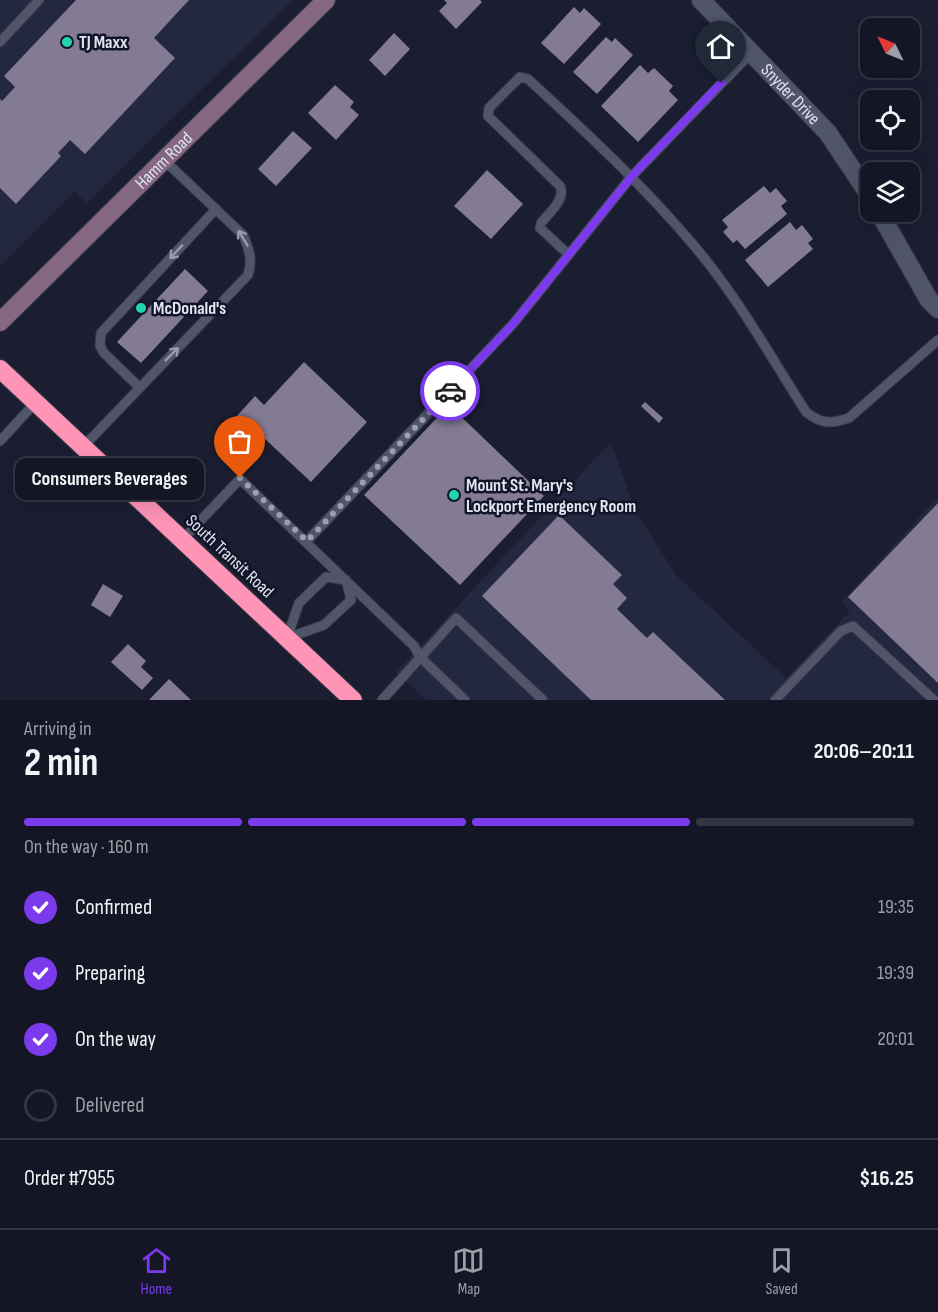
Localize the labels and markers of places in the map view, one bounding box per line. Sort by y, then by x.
pin [695,21,746,83]
place label: TJ Maxx [79,32,128,53]
marker: TJ Maxx [60,35,74,49]
place label: McDonald's [153,298,226,319]
marker: McDonald's [134,301,148,315]
pin [214,416,265,478]
callout: Consumers Beverages [15,457,204,499]
place label: Mount St. Mary's Lockport Emergency Room [466,475,636,517]
marker: Mount St. Mary's Lockport Emergency Room [447,488,461,502]

